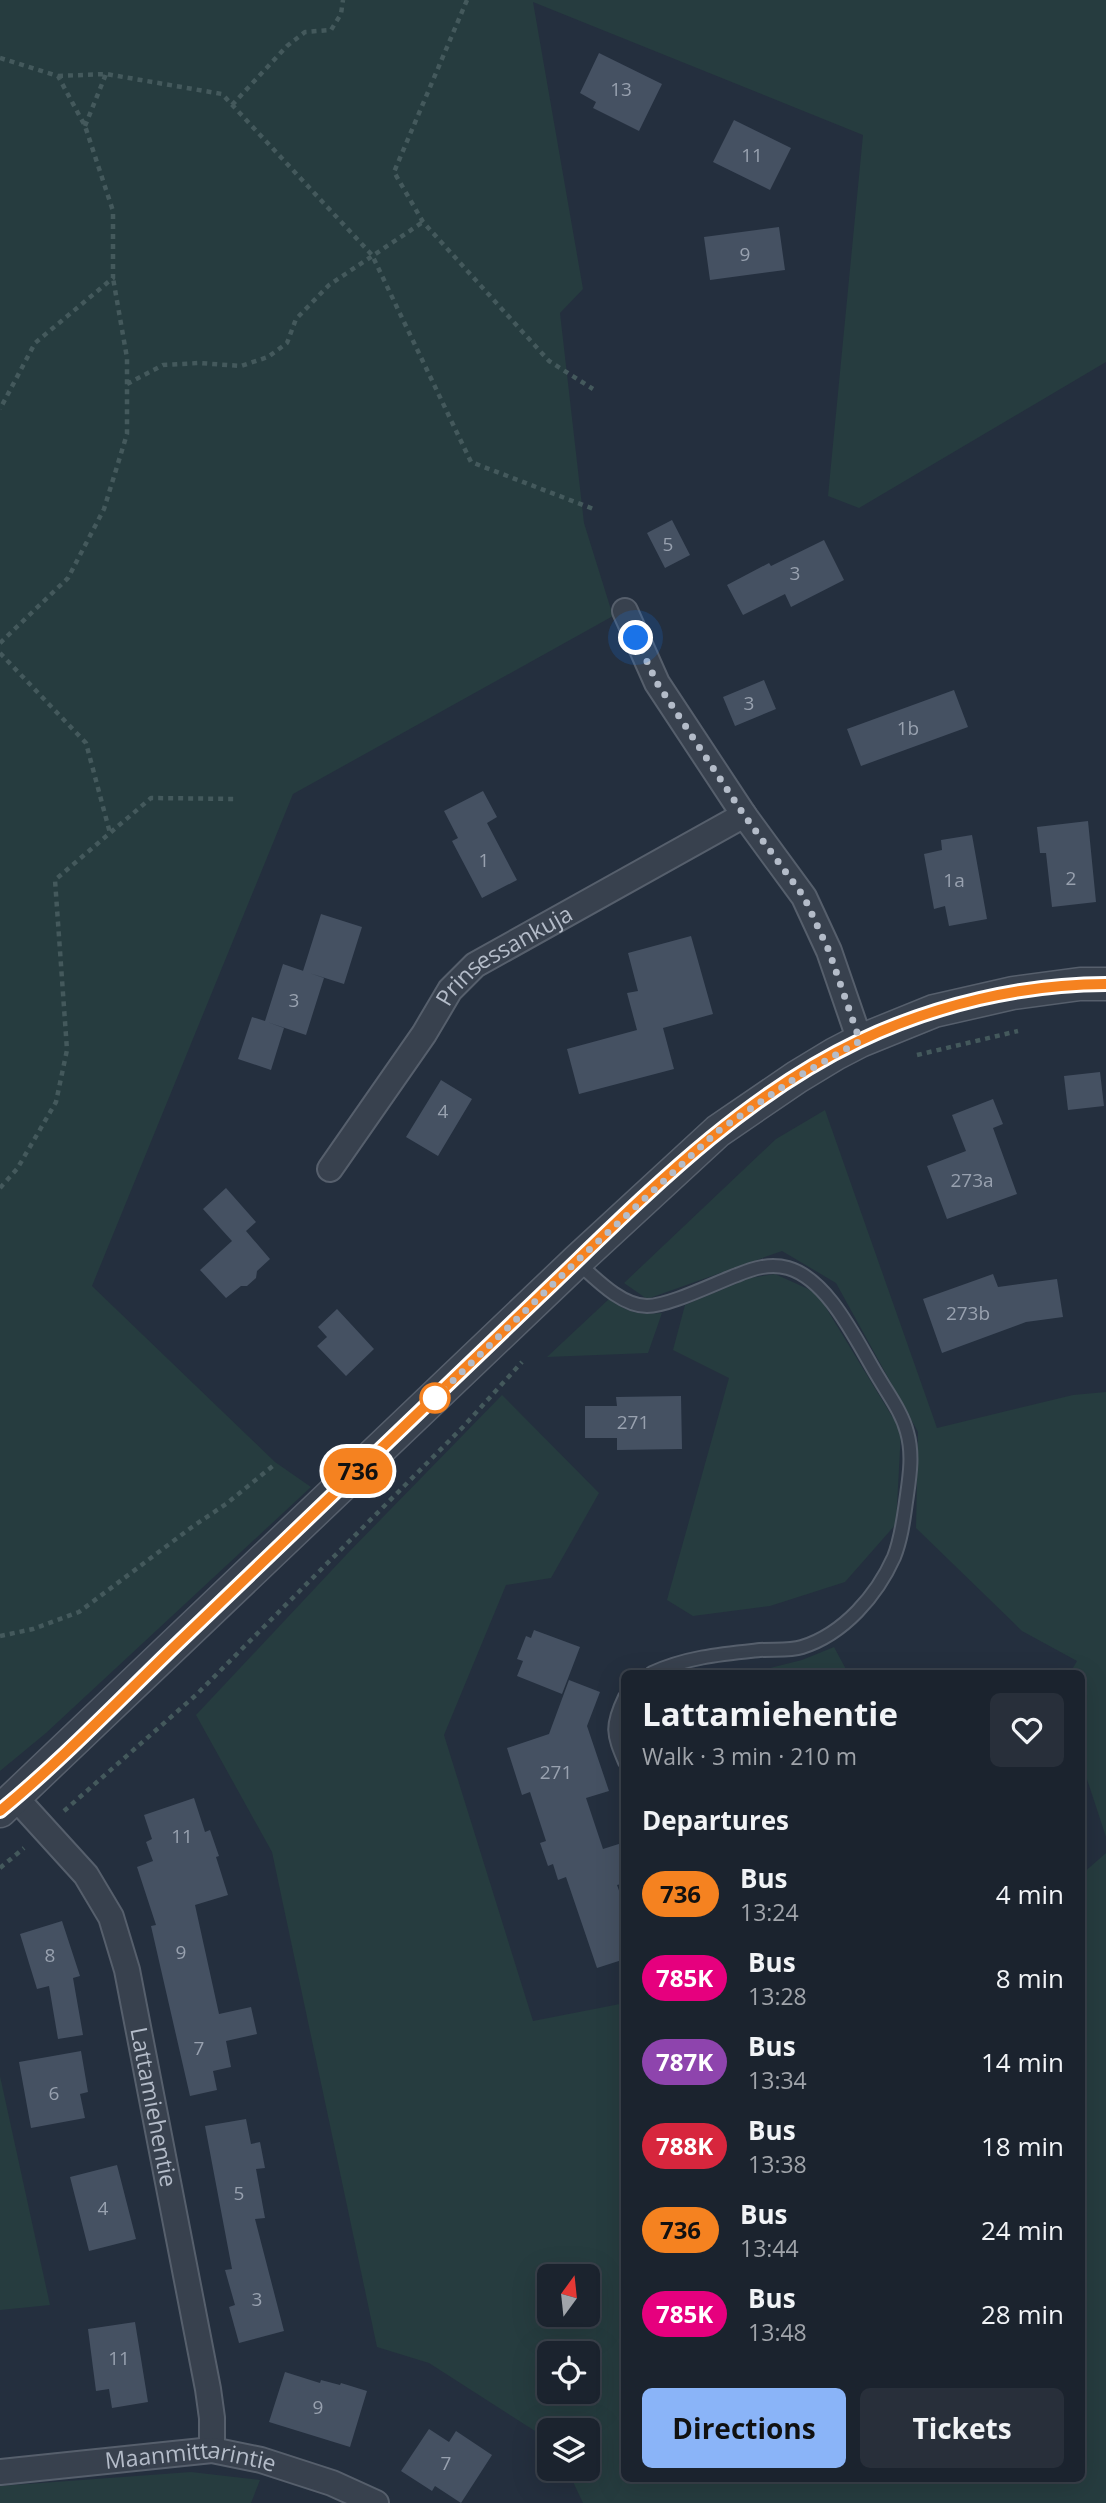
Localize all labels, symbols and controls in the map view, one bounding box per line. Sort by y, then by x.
house number: 13 [610,76,632,102]
house number: 11 [741,142,763,168]
house number: 9 [740,241,750,267]
house number: 5 [663,531,673,557]
house number: 3 [790,560,800,586]
your location [618,620,653,655]
house number: 3 [744,690,754,716]
house number: 1b [897,715,919,741]
house number: 1 [479,847,489,873]
house number: 2 [1066,865,1076,891]
house number: 1a [943,867,965,893]
street label: Prinsessankuja [427,897,578,1011]
house number: 3 [289,987,299,1013]
house number: 4 [438,1098,449,1124]
house number: 273a [950,1167,994,1193]
house number: 273b [946,1300,990,1326]
unlabelled marker [420,1383,450,1413]
house number: 271 [617,1409,649,1435]
line badge: 736 [318,1448,398,1494]
text: 736 [337,1454,379,1487]
text: Lattamiehentie [642,1691,898,1736]
button: heart [990,1693,1064,1767]
text: Walk · 3 min · 210 m [642,1740,857,1772]
house number: 271 [540,1759,572,1785]
text: Departures [642,1802,789,1838]
house number: 11 [171,1823,193,1849]
text: Bus [740,1860,787,1896]
text: 4 min [996,1876,1064,1912]
text: 736 [660,1877,701,1910]
text: 13:24 [740,1896,799,1928]
house number: 9 [176,1939,186,1965]
house number: 8 [45,1942,55,1968]
text: Bus [748,1944,796,1980]
text: 8 min [996,1960,1064,1996]
text: 785K [656,1961,713,1994]
text: 13:28 [748,1980,807,2012]
street label: Lattamiehentie [123,2024,186,2190]
text: Bus [748,2028,796,2064]
house number: 7 [194,2035,204,2061]
text: 14 min [981,2044,1064,2080]
text: 787K [656,2045,713,2078]
text: 13:34 [748,2064,807,2096]
house number: 6 [49,2080,59,2106]
text: Bus [748,2112,796,2148]
text: 18 min [981,2128,1064,2164]
text: 788K [656,2129,713,2162]
text: 13:38 [748,2148,807,2180]
house number: 5 [234,2180,244,2206]
house number: 4 [98,2195,109,2221]
text: Bus [740,2196,787,2232]
text: 24 min [981,2212,1064,2248]
text: 736 [660,2213,701,2246]
text: 13:44 [740,2232,799,2264]
north arrow [537,2264,600,2328]
map controls [537,2264,600,2481]
text: Bus [748,2280,796,2316]
house number: 3 [252,2286,262,2312]
text: 28 min [981,2296,1064,2332]
text: 785K [656,2297,713,2330]
text: 13:48 [748,2316,807,2348]
button: locate [537,2341,600,2404]
house number: 11 [108,2345,130,2371]
button: Directions [642,2388,846,2468]
button: Tickets [860,2388,1064,2468]
house number: 9 [313,2394,323,2420]
button: layers [537,2418,600,2481]
street label: Maanmittarintie [103,2433,281,2479]
house number: 7 [441,2450,451,2476]

